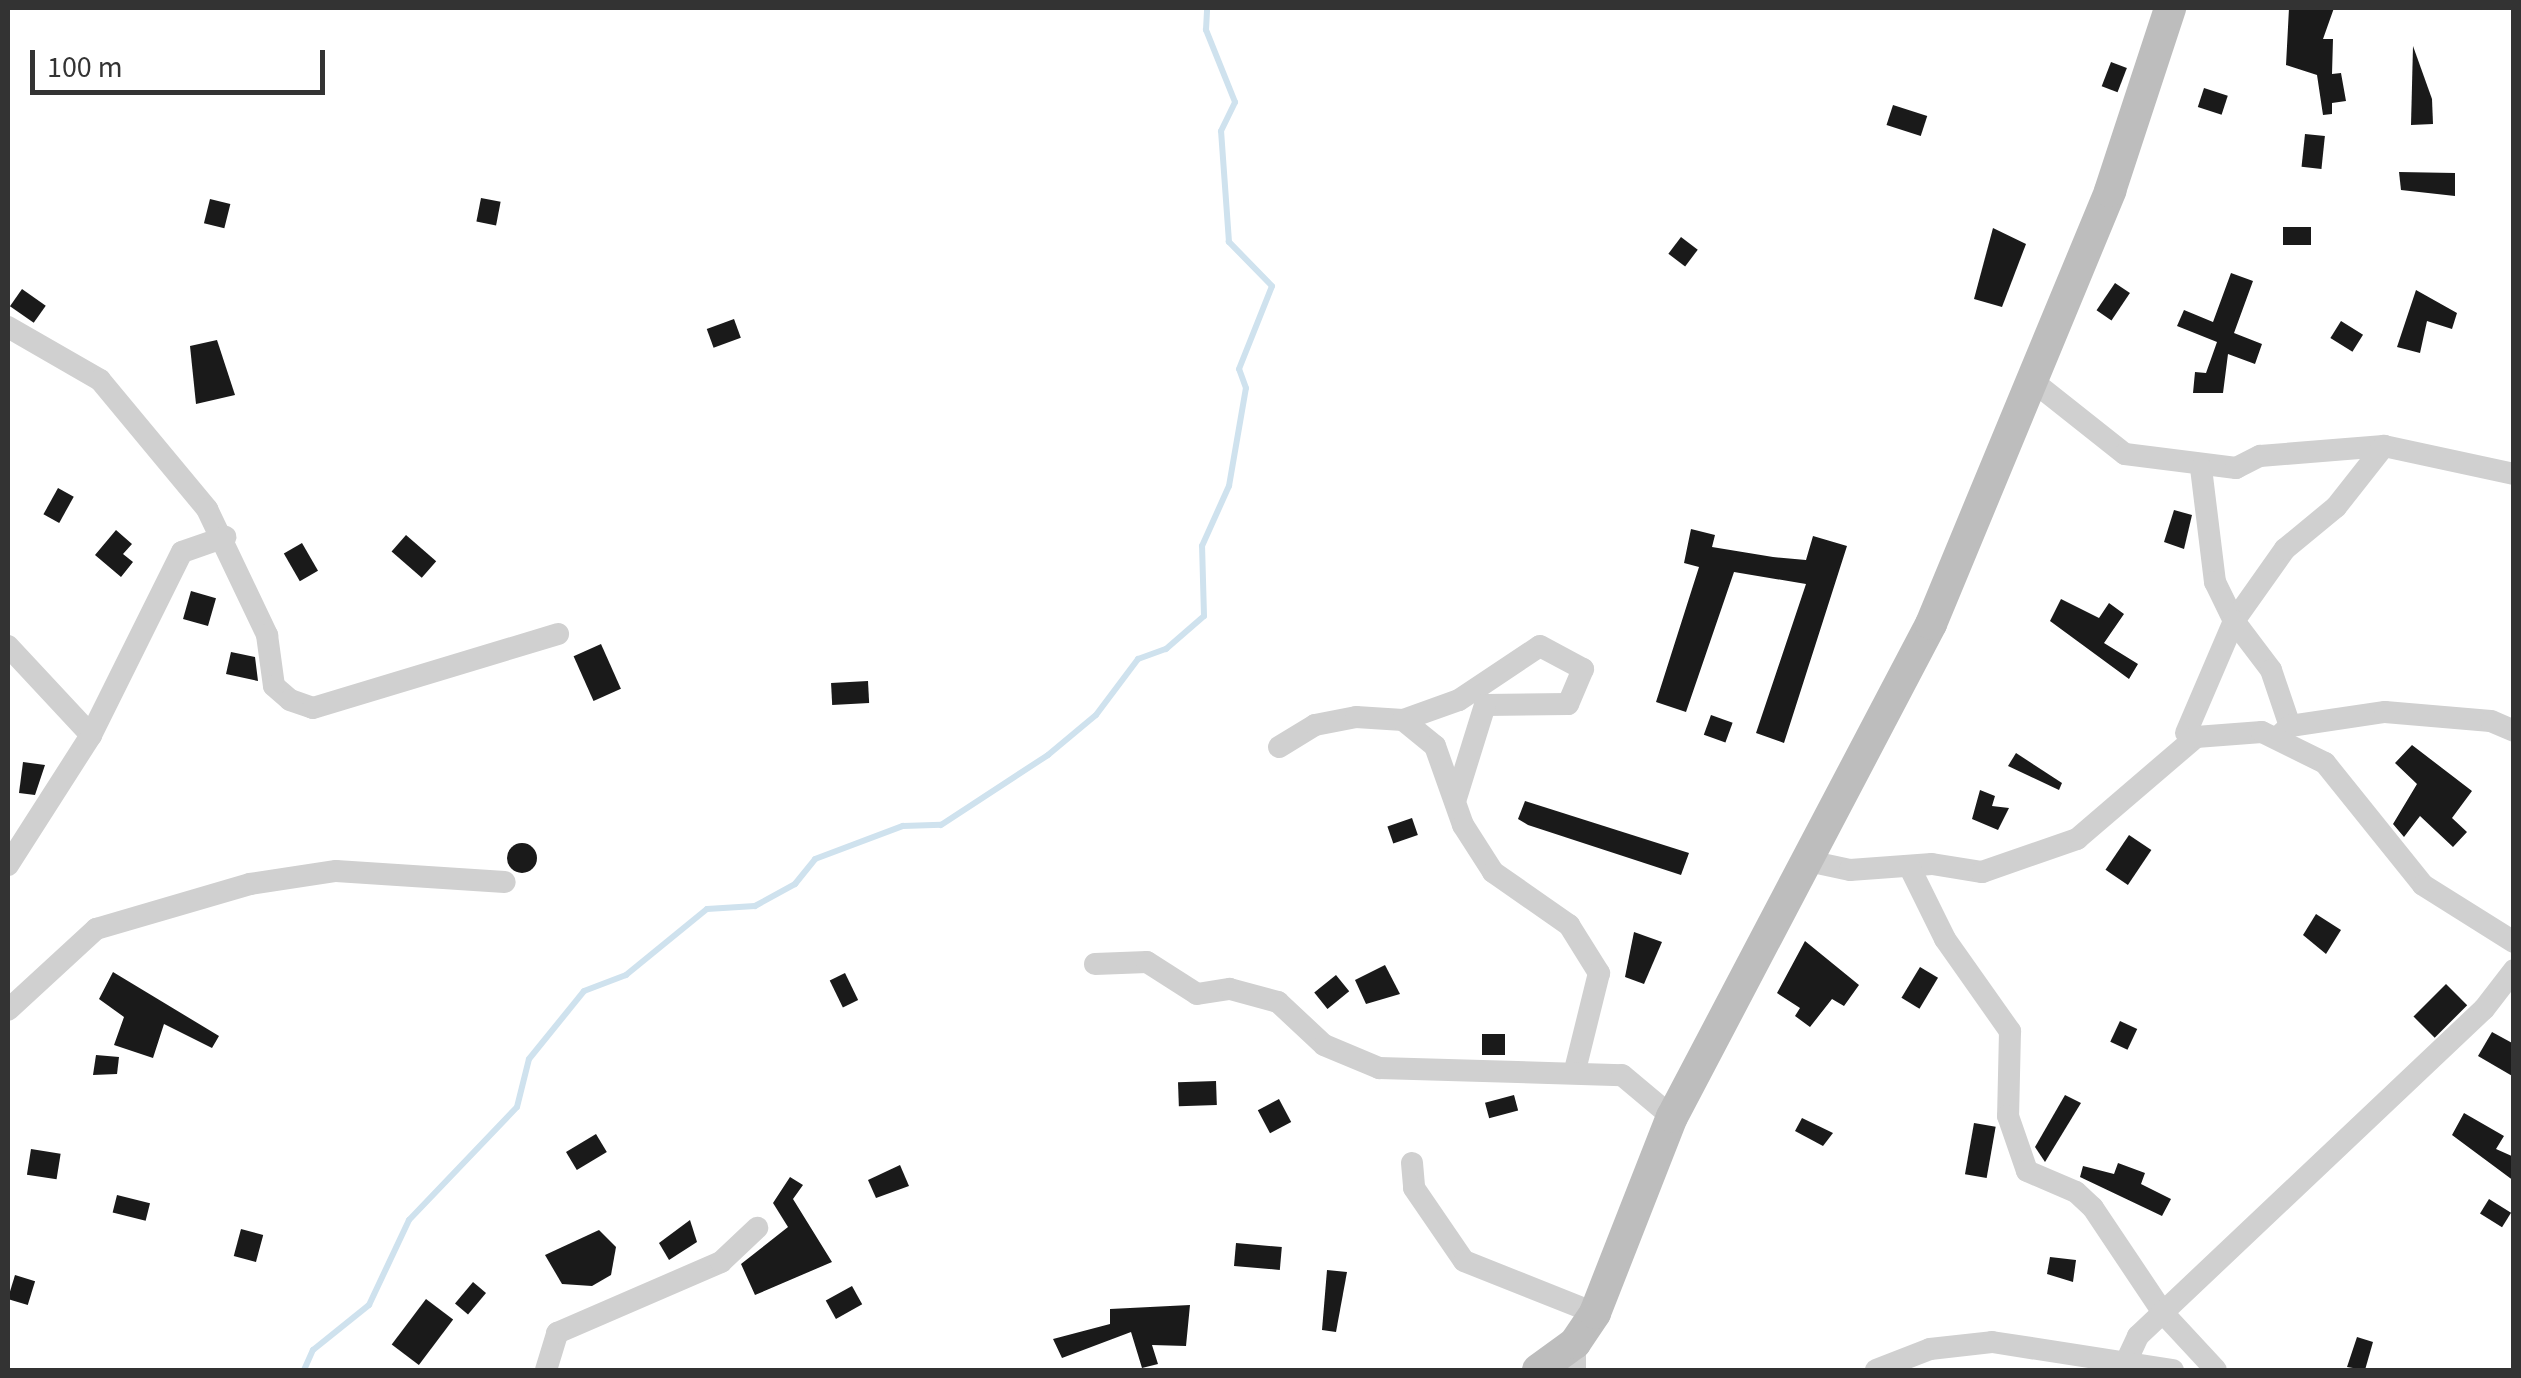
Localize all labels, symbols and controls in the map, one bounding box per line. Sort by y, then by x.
scale bar [35,30,330,92]
text: 100 m [47,46,123,89]

